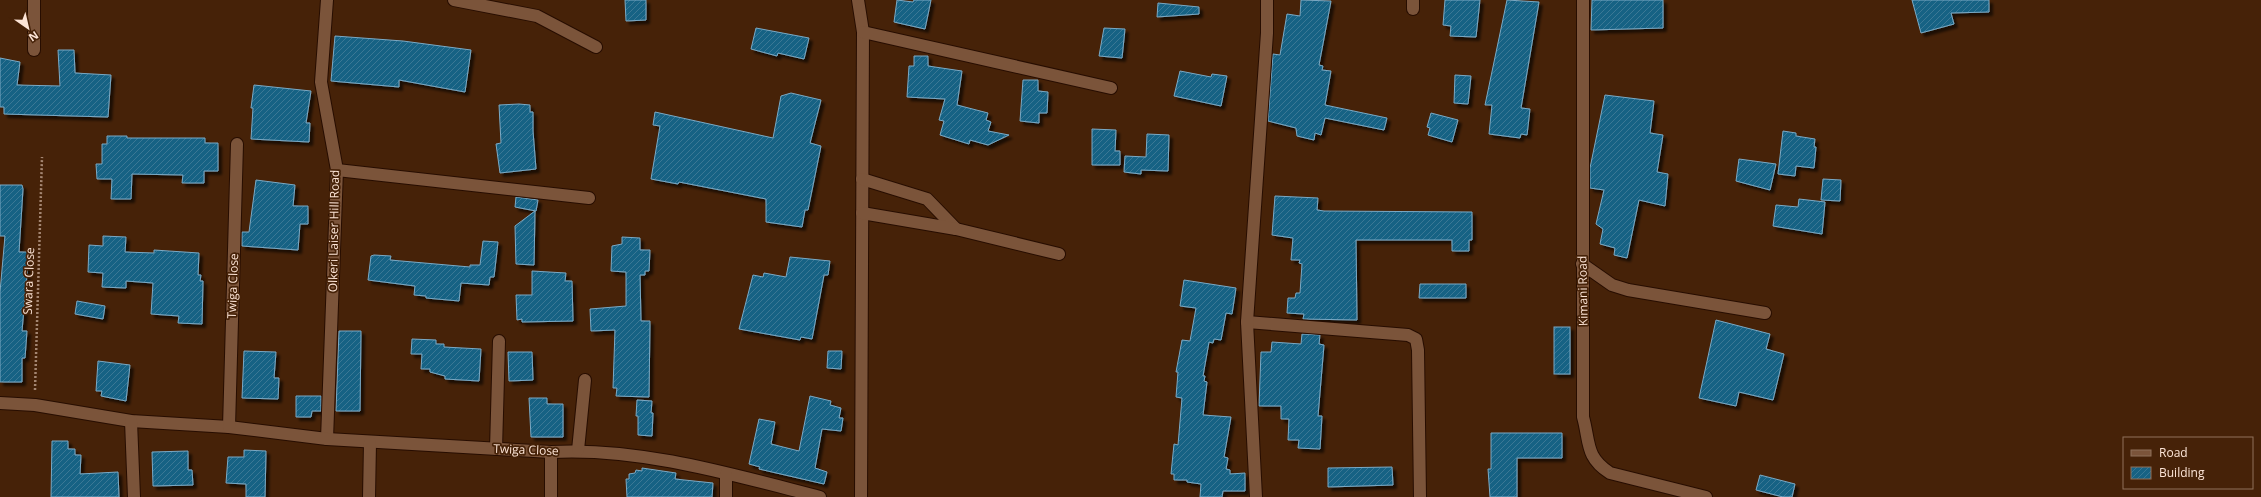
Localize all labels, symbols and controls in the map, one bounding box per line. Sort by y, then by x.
north arrow [8,8,48,48]
text: N [26,28,42,45]
street label: Olkeri Laiser Hill Road [324,170,343,292]
street label: Swara Close [19,247,38,315]
street label: Twiga Close [223,253,242,319]
street label: Kimani Road [1573,256,1592,326]
legend [2123,437,2253,489]
street label: Twiga Close [493,440,559,459]
text: Road [2159,444,2188,461]
text: Building [2159,464,2205,481]

